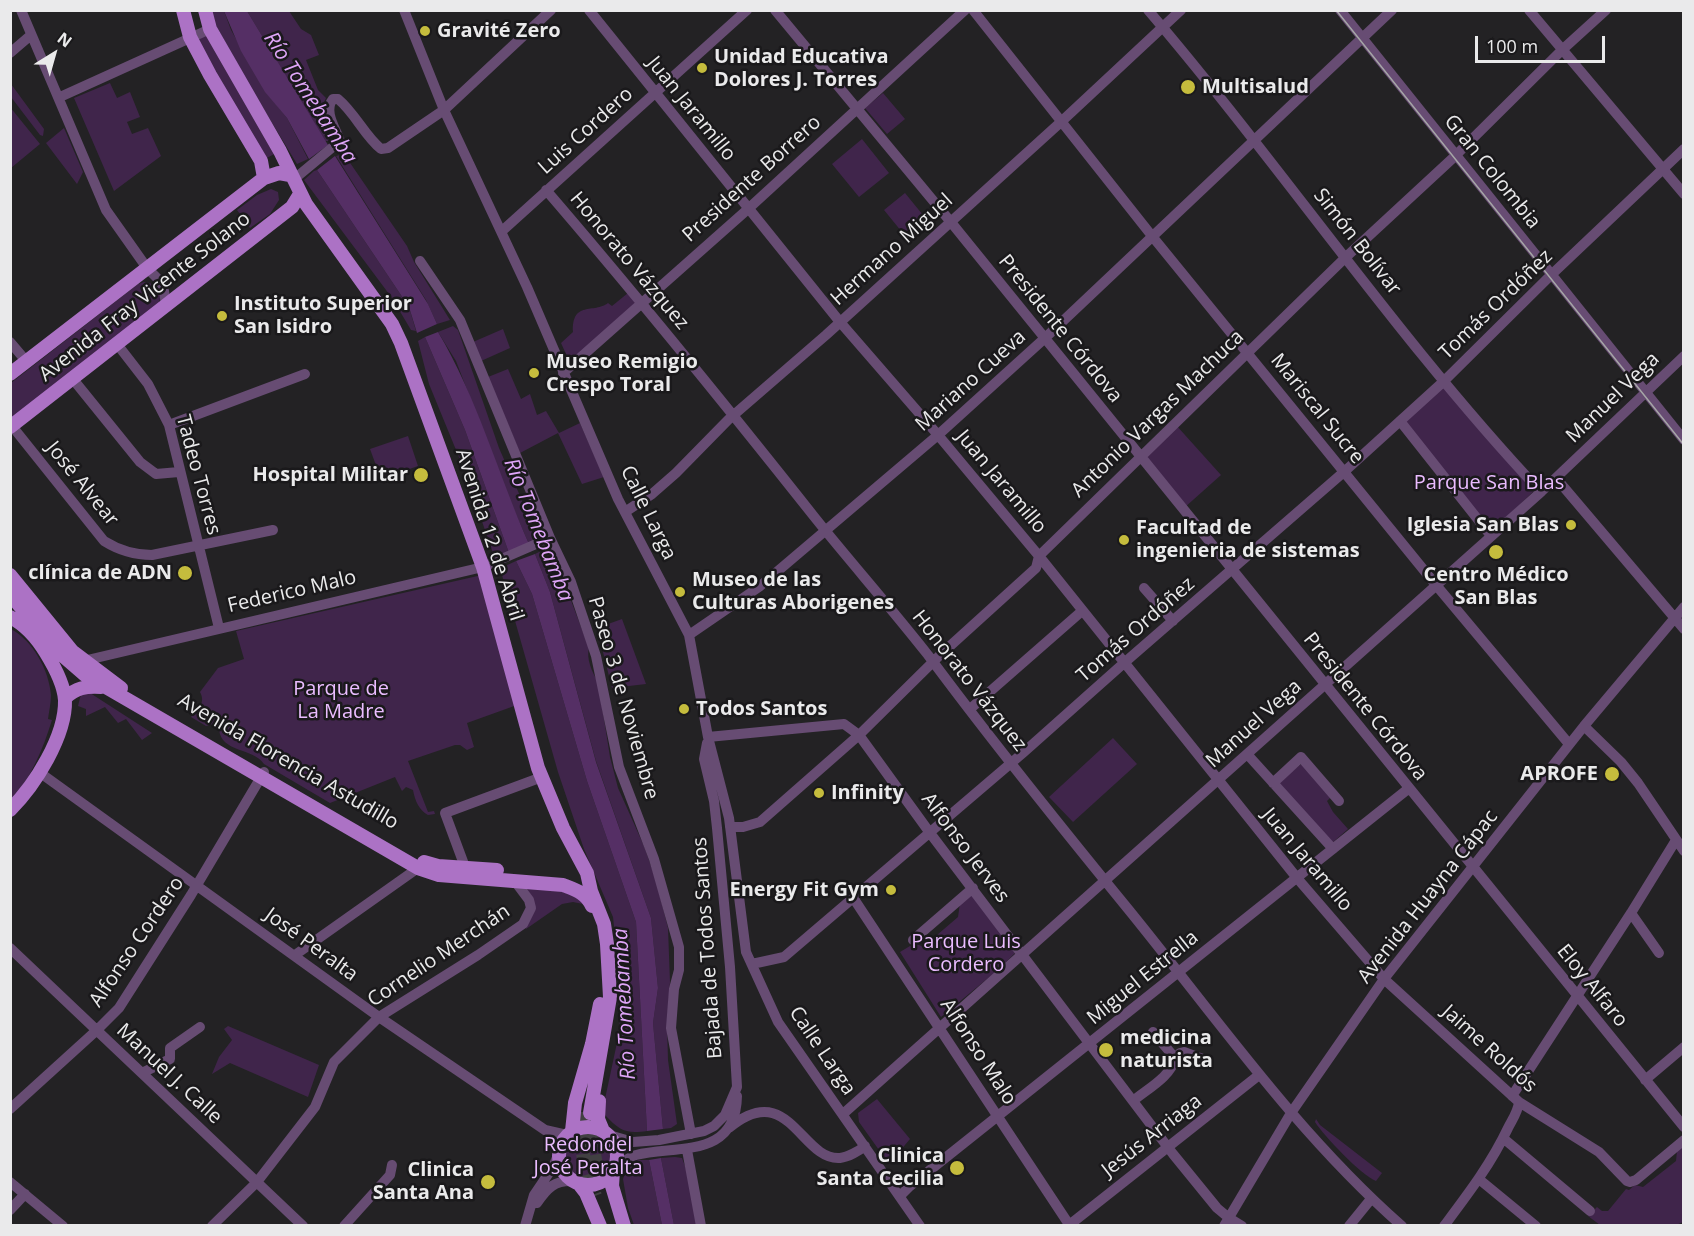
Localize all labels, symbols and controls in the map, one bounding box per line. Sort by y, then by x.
place label: Gravité Zero [437,19,561,43]
north arrow [24,24,84,84]
marker: Gravité Zero [418,24,432,38]
scale bar [1478,24,1608,62]
text: N [53,27,77,52]
water label: Río Tomebamba [258,27,362,169]
text: 100 m [1486,34,1538,58]
place label: Unidad Educativa Dolores J. Torres [714,45,889,92]
street label: Juan Jaramillo [641,52,741,166]
marker: Unidad Educativa Dolores J. Torres [695,61,709,75]
place label: Multisalud [1202,75,1309,99]
marker: Multisalud [1179,78,1197,96]
street label: Luis Cordero [534,82,638,180]
street label: Gran Colombia [1439,110,1545,234]
street label: Presidente Borrero [678,111,826,247]
street label: Simón Bolívar [1308,184,1406,300]
street label: Honorato Vázquez [564,187,694,335]
street label: Hermano Miguel [826,189,958,311]
street label: Avenida Fray Vicente Solano [35,207,255,387]
street label: Tomás Ordóñez [1434,245,1558,365]
street label: Presidente Córdova [993,250,1127,408]
place label: Instituto Superior San Isidro [234,292,412,339]
marker: Instituto Superior San Isidro [215,309,229,323]
street label: Mariano Cueva [911,325,1031,437]
street label: Antonio Vargas Machuca [1067,325,1249,503]
street label: Manuel Vega [1561,348,1665,448]
street label: Mariscal Sucre [1265,349,1369,469]
place label: Museo Remigio Crespo Toral [546,350,698,397]
marker: Museo Remigio Crespo Toral [527,366,541,380]
street label: Tadeo Torres [170,413,226,537]
street label: Juan Jaramillo [951,425,1051,539]
street label: José Alvear [41,437,123,531]
street label: Avenida 12 de Abril [450,446,528,624]
water label: Río Tomebamba [498,455,578,605]
street label: Calle Larga [615,462,681,564]
place label: Hospital Militar [253,463,408,487]
marker: Hospital Militar [412,466,430,484]
park label: Parque San Blas [1414,471,1564,495]
place label: Iglesia San Blas [1407,513,1559,537]
place label: Facultad de ingenieria de sistemas [1136,516,1360,563]
marker: Iglesia San Blas [1564,518,1578,532]
marker: Facultad de ingenieria de sistemas [1117,533,1131,547]
marker: Centro Médico San Blas [1487,543,1505,561]
place label: clínica de ADN [28,561,172,585]
place label: Centro Médico San Blas [1423,563,1569,610]
marker: clínica de ADN [176,564,194,582]
street label: Federico Malo [225,566,359,618]
place label: Museo de las Culturas Aborigenes [692,568,894,615]
street label: Tomás Ordóñez [1072,572,1200,688]
marker: Museo de las Culturas Aborigenes [673,585,687,599]
street label: Paseo 3 de Noviembre [583,594,663,802]
street label: Honorato Vázquez [907,606,1031,756]
street label: Presidente Córdova [1298,628,1432,786]
street label: Manuel Vega [1201,675,1307,773]
park label: Parque de La Madre [293,677,389,724]
street label: Avenida Florencia Astudillo [173,689,403,835]
place label: Todos Santos [696,697,827,721]
marker: Todos Santos [677,702,691,716]
place label: APROFE [1520,762,1598,786]
marker: APROFE [1603,765,1621,783]
place label: Infinity [831,781,904,805]
marker: Infinity [812,786,826,800]
street label: Alfonso Jerves [916,788,1014,908]
street label: Juan Jaramillo [1257,803,1357,917]
street label: Avenida Huayna Cápac [1353,806,1503,988]
street label: Bajada de Todos Santos [688,836,728,1060]
street label: Alfonso Cordero [85,872,189,1012]
place label: Energy Fit Gym [729,878,879,902]
marker: Energy Fit Gym [884,883,898,897]
street label: Cornelio Merchán [363,900,515,1012]
street label: José Peralta [260,903,362,987]
street label: Miguel Estrella [1083,926,1203,1030]
water label: Río Tomebamba [608,927,642,1081]
park label: Parque Luis Cordero [911,930,1021,977]
street label: Eloy Alfaro [1551,940,1633,1032]
street label: Alfonso Malo [935,994,1021,1110]
street label: Jaime Roldós [1436,1000,1542,1098]
street label: Calle Larga [784,1002,860,1100]
street label: Manuel J. Calle [111,1019,227,1129]
place label: medicina naturista [1120,1026,1213,1073]
marker: medicina naturista [1097,1041,1115,1059]
street label: Jesús Arriaga [1097,1090,1207,1182]
park label: Redondel José Peralta [533,1133,643,1180]
place label: Clinica Santa Cecilia [817,1144,944,1191]
place label: Clinica Santa Ana [373,1158,474,1205]
marker: Clinica Santa Cecilia [948,1159,966,1177]
marker: Clinica Santa Ana [479,1173,497,1191]

